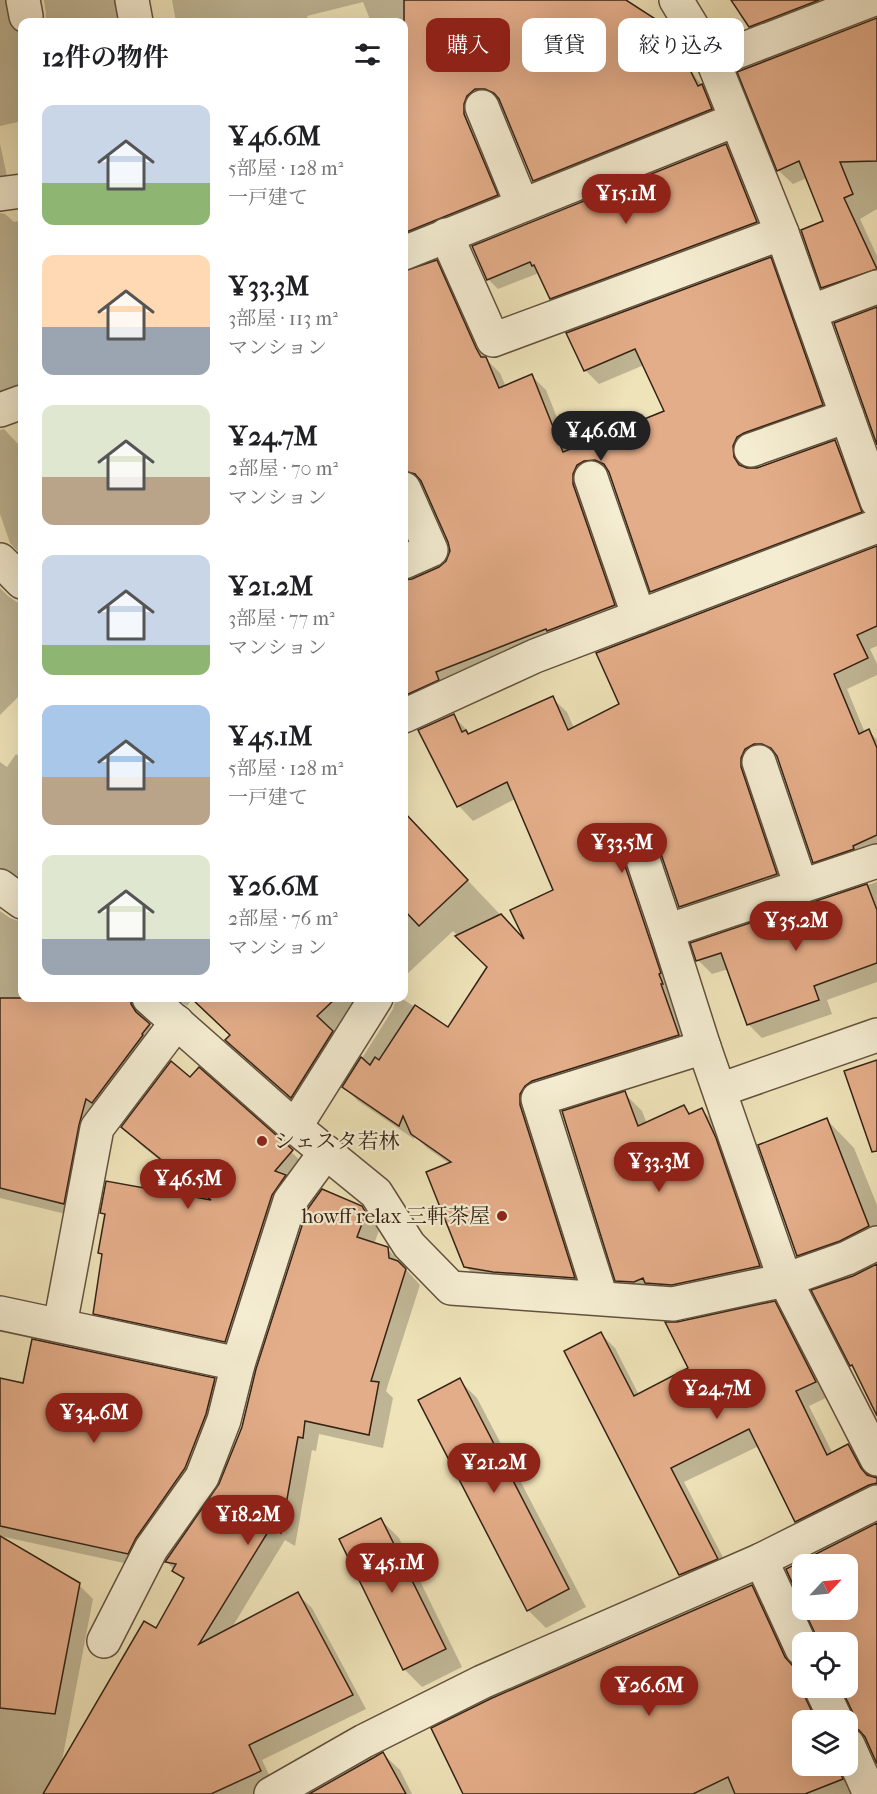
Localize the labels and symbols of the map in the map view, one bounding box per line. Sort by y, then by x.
pin: ¥15.1M [577,174,675,225]
pin: ¥46.6M [552,411,650,462]
pin: ¥33.5M [573,823,671,874]
pin: ¥35.2M [747,901,845,952]
place label: シェスタ若林 [274,1129,400,1153]
marker: シェスタ若林 [255,1134,269,1148]
pin: ¥33.3M [610,1142,708,1193]
pin: ¥46.5M [139,1159,237,1210]
place label: howff relax 三軒茶屋 [301,1204,490,1228]
marker: howff relax 三軒茶屋 [495,1209,509,1223]
pin: ¥24.7M [668,1369,766,1420]
pin: ¥34.6M [45,1393,143,1444]
pin: ¥21.2M [445,1443,543,1494]
pin: ¥18.2M [199,1495,297,1546]
pin: ¥45.1M [343,1543,441,1594]
north arrow [792,1554,858,1620]
pin: ¥26.6M [600,1666,698,1717]

